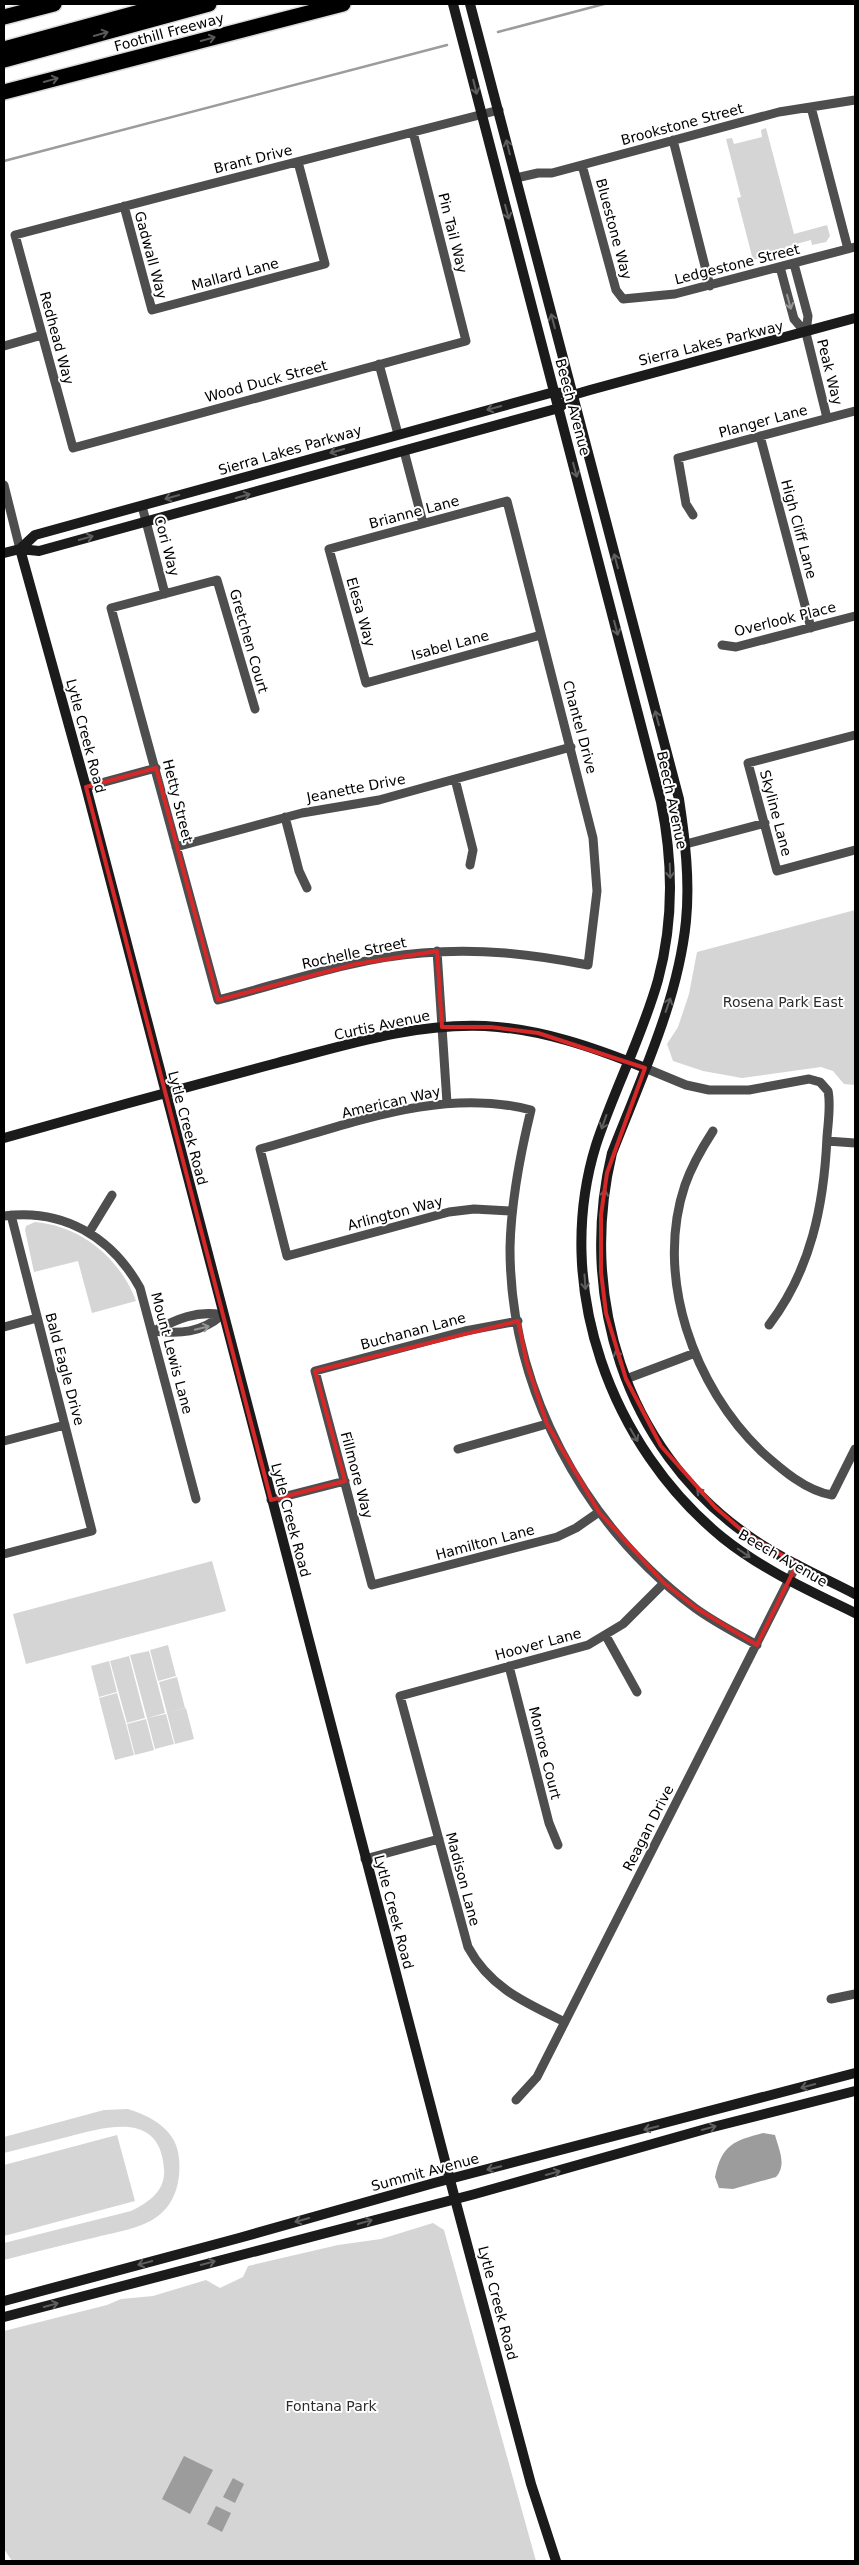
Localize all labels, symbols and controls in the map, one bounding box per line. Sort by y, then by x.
street label: Foothill Freeway [112,10,226,54]
one-way arrow [93,28,109,38]
one-way arrow [200,34,216,43]
one-way arrow [42,75,58,84]
one-way arrow [471,78,480,94]
street label: Brookstone Street [619,100,745,148]
one-way arrow [503,140,512,156]
street label: Brant Drive [212,142,294,176]
street label: Bluestone Way [593,177,635,281]
street label: Pin Tail Way [435,191,471,275]
one-way arrow [503,204,513,220]
street label: Gadwall Way [132,209,170,301]
street label: Ledgestone Street [673,241,802,287]
street label: Mallard Lane [190,255,280,293]
street label: Redhead Way [37,290,77,386]
one-way arrow [785,294,794,310]
one-way arrow [548,314,558,330]
street label: Sierra Lakes Parkway [637,317,785,369]
street label: Peak Way [814,337,846,407]
street label: Wood Duck Street [203,357,329,405]
street label: Beech Avenue [552,357,594,457]
street label: Planger Lane [717,401,809,441]
one-way arrow [486,404,502,413]
street label: Sierra Lakes Parkway [216,422,364,478]
one-way arrow [330,447,346,457]
one-way arrow [571,462,580,478]
street label: High Cliff Lane [778,478,820,580]
one-way arrow [235,490,251,500]
street label: Brianne Lane [367,492,461,532]
one-way arrow [164,493,180,503]
street label: Cori Way [151,514,183,578]
one-way arrow [78,533,94,543]
one-way arrow [611,553,620,569]
street label: Elesa Way [343,575,379,649]
street label: Gretchen Court [227,587,272,695]
street label: Overlook Place [732,599,838,639]
one-way arrow [612,619,621,635]
street label: Isabel Lane [409,627,491,663]
street label: Lytle Creek Road [63,677,109,795]
street label: Chantel Drive [560,679,600,775]
one-way arrow [652,711,662,727]
street label: Beech Avenue [654,749,690,851]
street label: Hetty Street [160,758,196,845]
street label: Skyline Lane [757,768,795,858]
street label: Jeanette Drive [304,771,407,806]
one-way arrow [666,863,675,879]
street label: Rochelle Street [300,934,408,972]
park label: Rosena Park East [723,994,844,1010]
one-way arrow [664,997,673,1013]
street label: Curtis Avenue [333,1007,431,1043]
street label: Lytle Creek Road [165,1069,211,1187]
street label: American Way [340,1083,442,1121]
one-way arrow [599,1114,608,1129]
one-way arrow [599,1189,609,1205]
street label: Arlington Way [346,1193,444,1233]
one-way arrow [580,1274,589,1290]
street label: Mount Lewis Lane [148,1290,196,1416]
street label: Buchanan Lane [359,1309,467,1353]
street label: Bald Eagle Drive [42,1311,88,1427]
one-way arrow [193,1323,209,1332]
one-way arrow [613,1350,622,1365]
one-way arrow [630,1428,640,1442]
street label: Fillmore Way [338,1430,376,1520]
street label: Lytle Creek Road [268,1461,314,1579]
one-way arrow [696,1488,708,1501]
street label: Hamilton Lane [434,1521,536,1563]
street label: Beech Avenue [736,1526,830,1590]
one-way arrow [737,1548,751,1558]
street label: Hoover Lane [493,1625,583,1663]
street label: Monroe Court [526,1705,564,1802]
street label: Reagan Drive [619,1782,677,1874]
street label: Madison Lane [443,1830,483,1928]
street label: Lytle Creek Road [371,1853,417,1971]
one-way arrow [801,2082,817,2091]
one-way arrow [701,2123,717,2132]
one-way arrow [644,2124,660,2133]
street label: Summit Avenue [369,2150,481,2194]
one-way arrow [486,2164,502,2173]
one-way arrow [544,2167,560,2177]
one-way arrow [295,2216,311,2226]
one-way arrow [357,2217,373,2226]
street label: Lytle Creek Road [475,2244,521,2362]
one-way arrow [200,2258,216,2267]
one-way arrow [138,2259,154,2269]
one-way arrow [42,2299,58,2309]
park label: Fontana Park [285,2398,378,2414]

